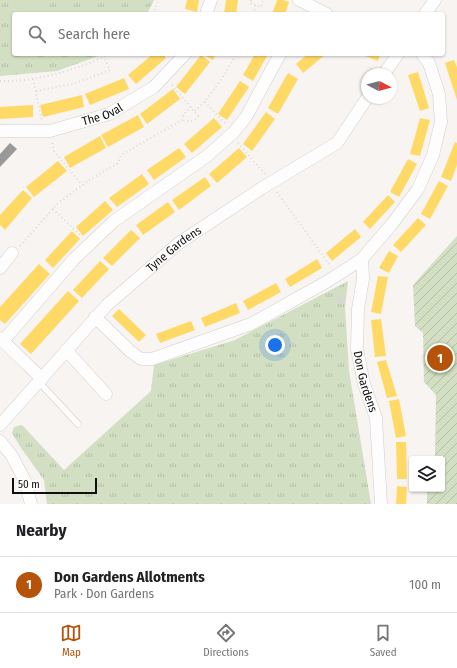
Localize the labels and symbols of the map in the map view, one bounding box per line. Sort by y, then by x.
north arrow [361,68,397,104]
street label: The Oval [81,100,125,128]
street label: Tyne Gardens [144,223,204,275]
your location [265,335,285,355]
pin: 1 [427,343,453,373]
street label: Don Gardens [351,350,380,414]
scale bar [12,476,97,495]

